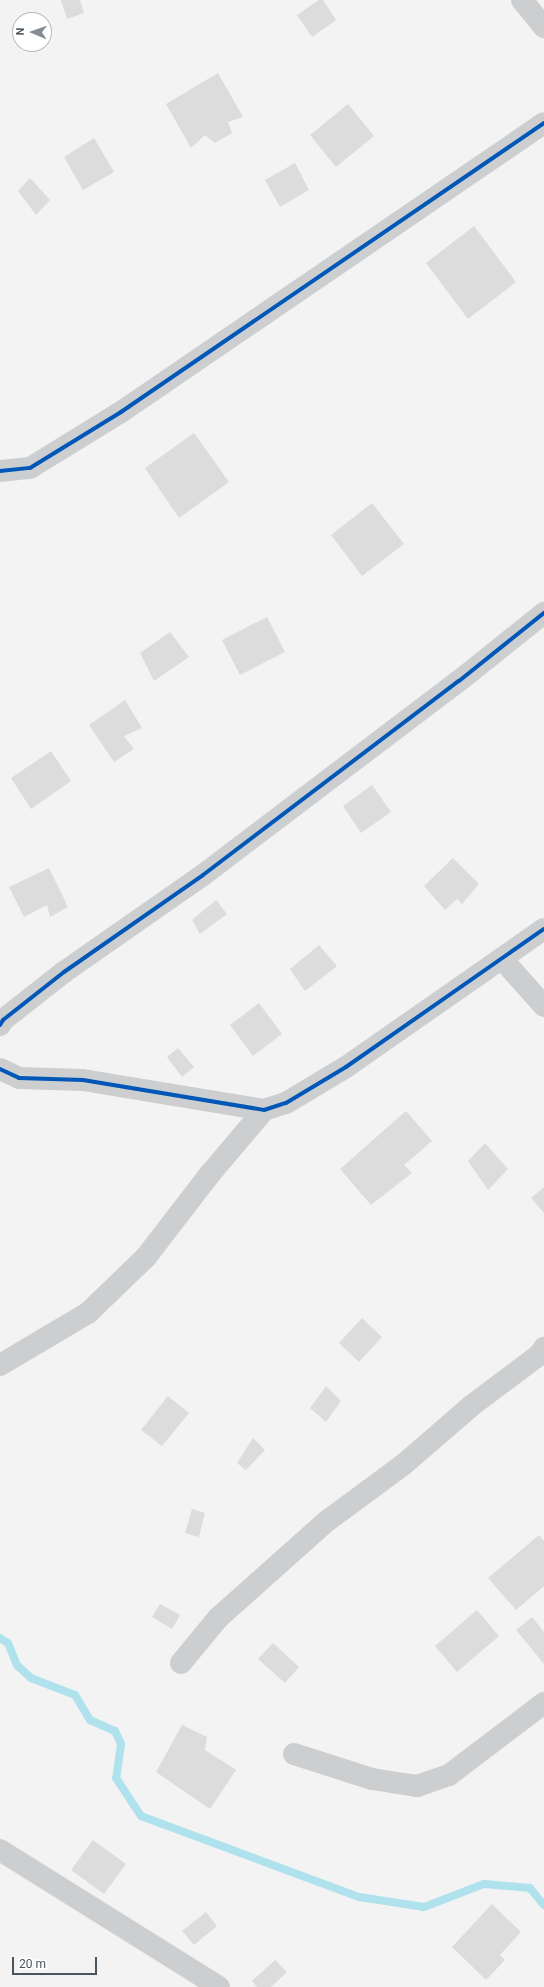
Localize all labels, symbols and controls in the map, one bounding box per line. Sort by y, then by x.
north arrow [12,12,52,52]
text: N [14,27,27,36]
scale bar [14,1949,99,1975]
text: 20 m [19,1957,46,1971]

